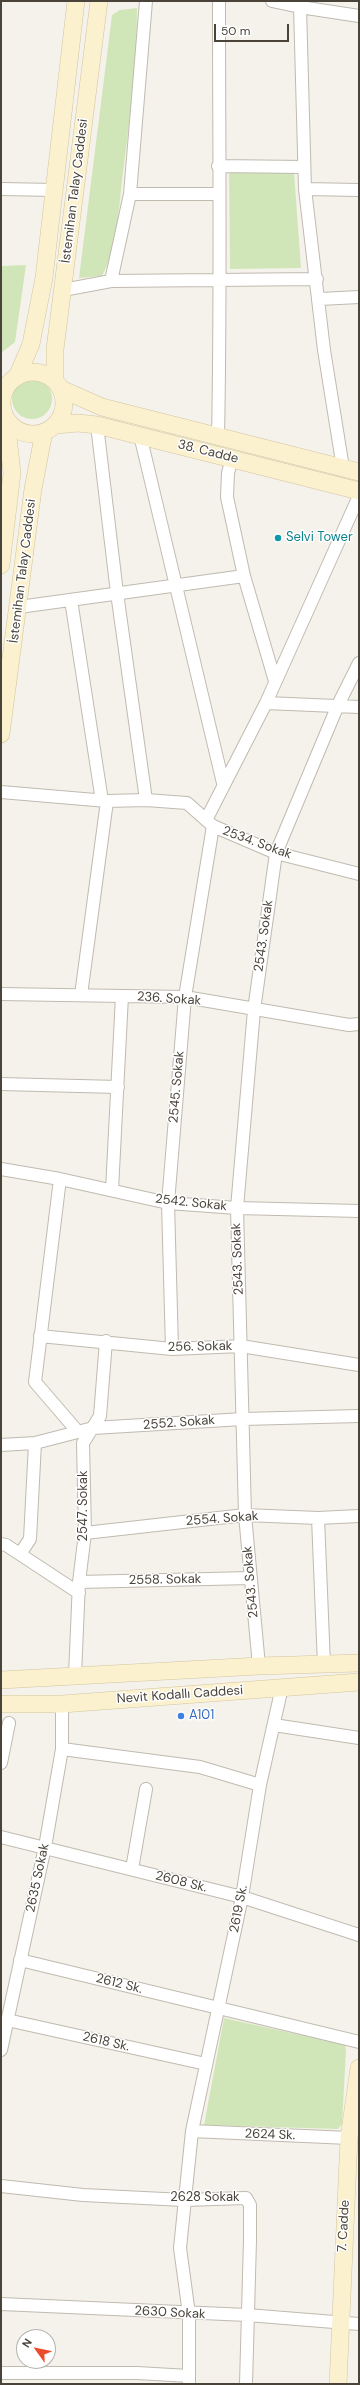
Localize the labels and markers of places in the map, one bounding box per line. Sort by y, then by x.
place label: Selvi Tower [286,530,353,546]
marker: Selvi Tower [273,533,283,543]
place label: A101 [189,1708,214,1724]
marker: A101 [176,1711,186,1721]

